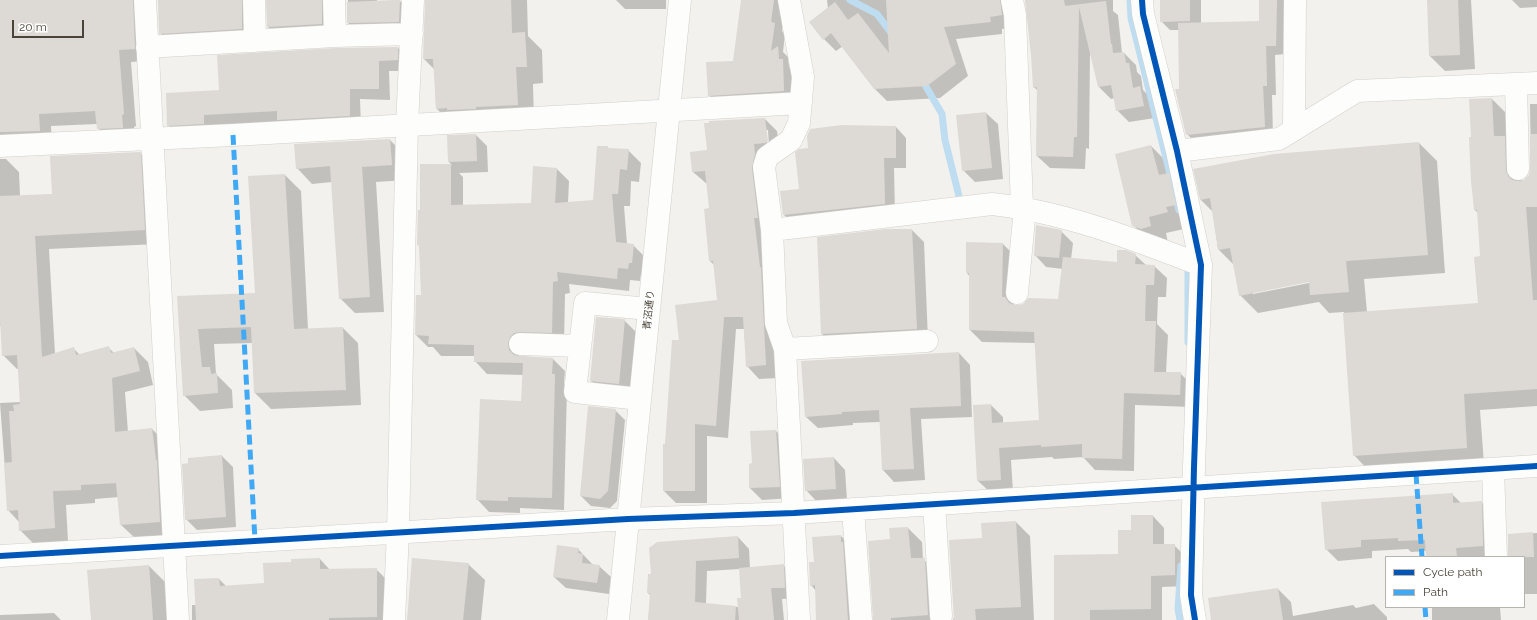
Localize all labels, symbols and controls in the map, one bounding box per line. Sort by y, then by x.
scale bar [14,12,86,38]
text: 20 m [19,20,47,34]
street label: 青沼通り [641,289,657,331]
legend [1385,556,1525,608]
text: Cycle path [1423,565,1482,579]
text: Path [1423,585,1448,599]

